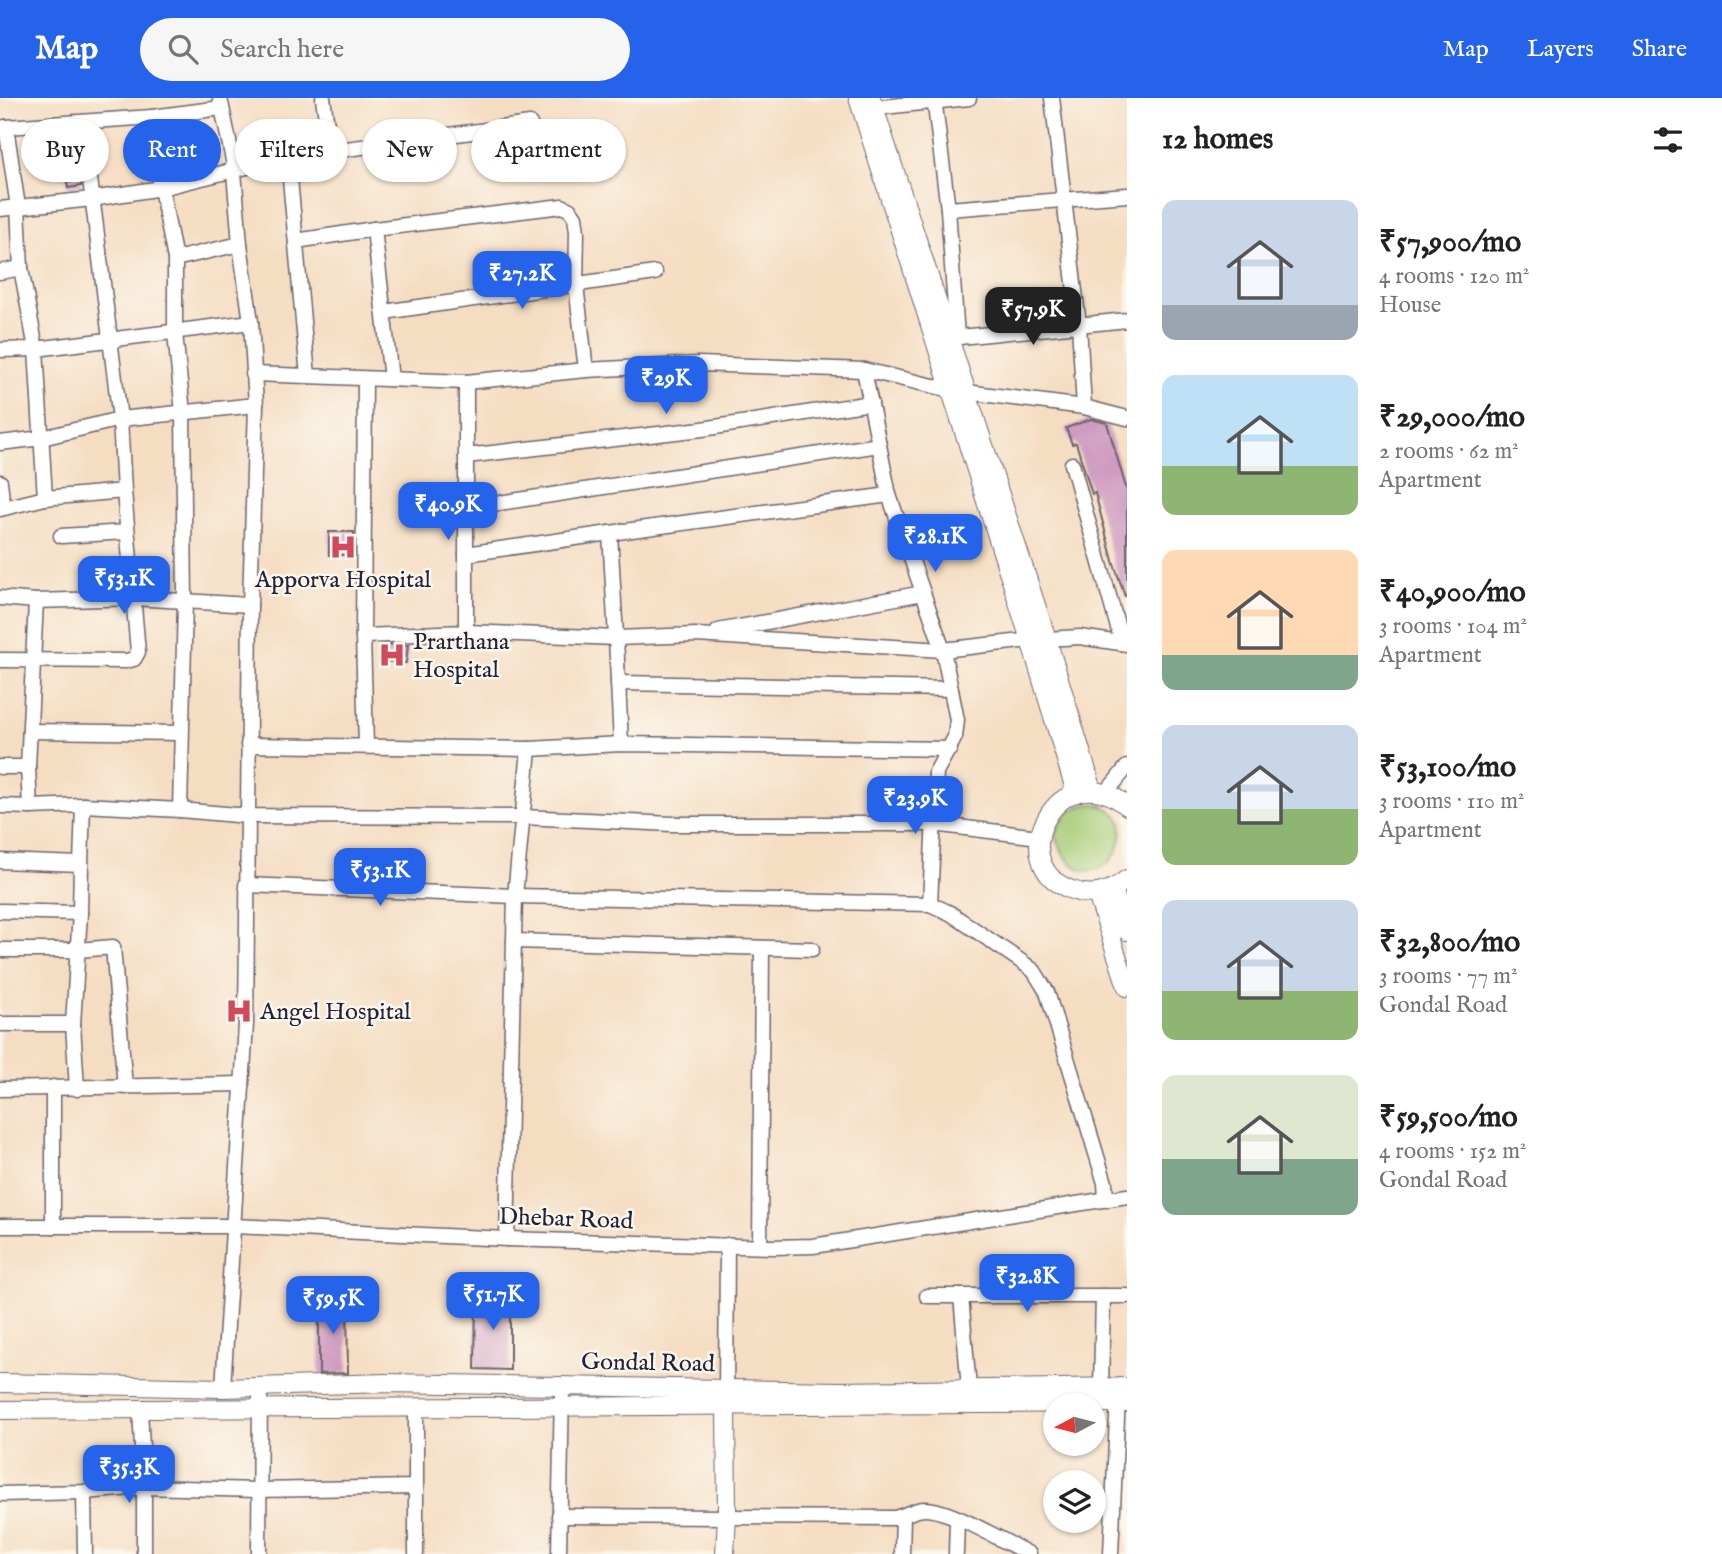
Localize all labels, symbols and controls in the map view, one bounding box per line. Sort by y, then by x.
search box [140,18,630,81]
text: Map [35,28,98,70]
icon: search [164,30,202,68]
text: Search here [220,33,344,66]
text: Map [1443,34,1489,65]
text: Layers [1527,34,1594,65]
text: Share [1632,34,1687,65]
chip: Buy [21,119,109,182]
chip: Rent [123,119,221,182]
chip: Filters [235,119,348,182]
chip: New [362,119,457,182]
chip: Apartment [471,119,626,182]
text: 12 homes [1162,121,1273,159]
icon: filters [1649,121,1687,159]
text: ₹57,900/mo [1379,224,1521,262]
icon: home [1218,228,1302,312]
pin: ₹27.2K [465,252,579,311]
text: ₹27.2K [489,259,555,288]
text: 4 rooms · 120 m² [1379,262,1529,291]
pin: ₹57.9K [976,288,1090,347]
text: House [1379,291,1441,320]
text: ₹57.9K [1001,295,1065,324]
pin: ₹29K [625,356,707,416]
text: ₹29K [641,364,691,393]
text: ₹29,000/mo [1379,399,1525,437]
icon: home [1218,403,1302,487]
text: 2 rooms · 62 m² [1379,437,1519,466]
text: Apartment [1379,466,1482,495]
pin: ₹40.9K [391,482,505,542]
text: ₹40.9K [414,490,482,519]
pin: ₹28.1K [878,514,992,574]
text: ₹28.1K [903,522,967,551]
hospital icon: Apporva Hospital [328,532,358,562]
pin: ₹53.1K [67,556,181,616]
text: ₹53.1K [94,564,154,593]
place label: Apporva Hospital [254,565,432,596]
text: ₹40,900/mo [1379,574,1526,612]
icon: home [1218,578,1302,662]
text: 3 rooms · 104 m² [1379,612,1527,641]
place label: Prarthana Hospital [413,627,510,686]
hospital icon: Prarthana Hospital [377,640,407,670]
text: Apartment [1379,641,1482,670]
text: ₹53,100/mo [1379,749,1516,787]
icon: home [1218,753,1302,837]
pin: ₹23.9K [858,776,972,836]
text: ₹23.9K [883,784,947,813]
text: 3 rooms · 110 m² [1379,787,1524,816]
text: Apartment [1379,816,1482,845]
pin: ₹53.1K [323,848,437,908]
text: ₹53.1K [350,856,410,885]
text: ₹32,800/mo [1379,924,1520,962]
icon: home [1218,928,1302,1012]
text: 3 rooms · 77 m² [1379,962,1518,991]
text: Gondal Road [1379,991,1507,1020]
hospital icon: Angel Hospital [224,996,254,1026]
place label: Angel Hospital [259,997,411,1028]
text: ₹59,500/mo [1379,1099,1518,1137]
icon: home [1218,1103,1302,1187]
text: 4 rooms · 152 m² [1379,1137,1526,1166]
text: Gondal Road [1379,1166,1507,1195]
street label: Dhebar Road [498,1202,634,1237]
pin: ₹32.8K [970,1254,1084,1314]
text: ₹32.8K [995,1262,1059,1291]
pin: ₹51.7K [436,1272,550,1332]
pin: ₹59.5K [276,1276,390,1336]
text: ₹51.7K [462,1280,524,1309]
text: ₹59.5K [302,1284,364,1313]
street label: Gondal Road [581,1347,715,1380]
north arrow [1043,1393,1106,1456]
map controls [1043,1393,1106,1533]
pin: ₹35.3K [72,1446,186,1505]
text: ₹35.3K [99,1453,159,1482]
button: layers [1043,1470,1106,1533]

